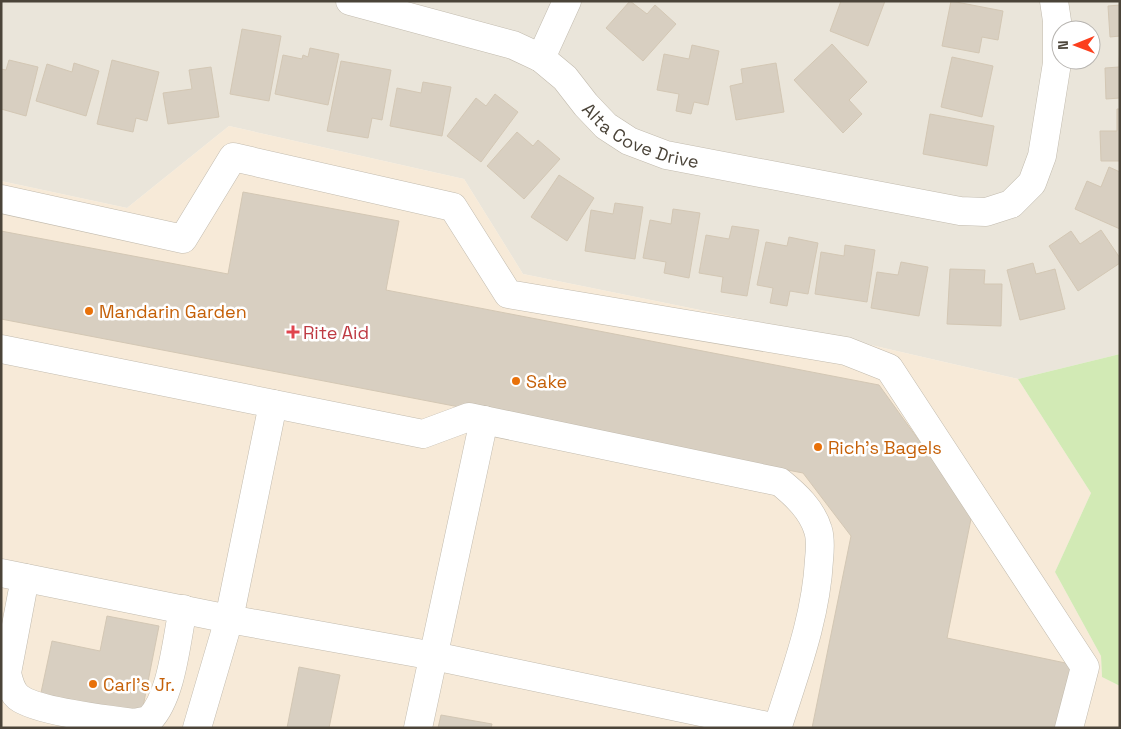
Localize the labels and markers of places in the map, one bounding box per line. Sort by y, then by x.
place label: Mandarin Garden [99,300,247,323]
marker: Mandarin Garden [83,305,95,317]
place label: Rite Aid [303,321,369,344]
marker: Rite Aid [287,326,299,338]
place label: Sake [526,370,567,393]
marker: Sake [510,375,522,387]
place label: Rich's Bagels [828,436,942,459]
marker: Rich's Bagels [812,441,824,453]
place label: Carl's Jr. [103,673,175,696]
marker: Carl's Jr. [87,678,99,690]

